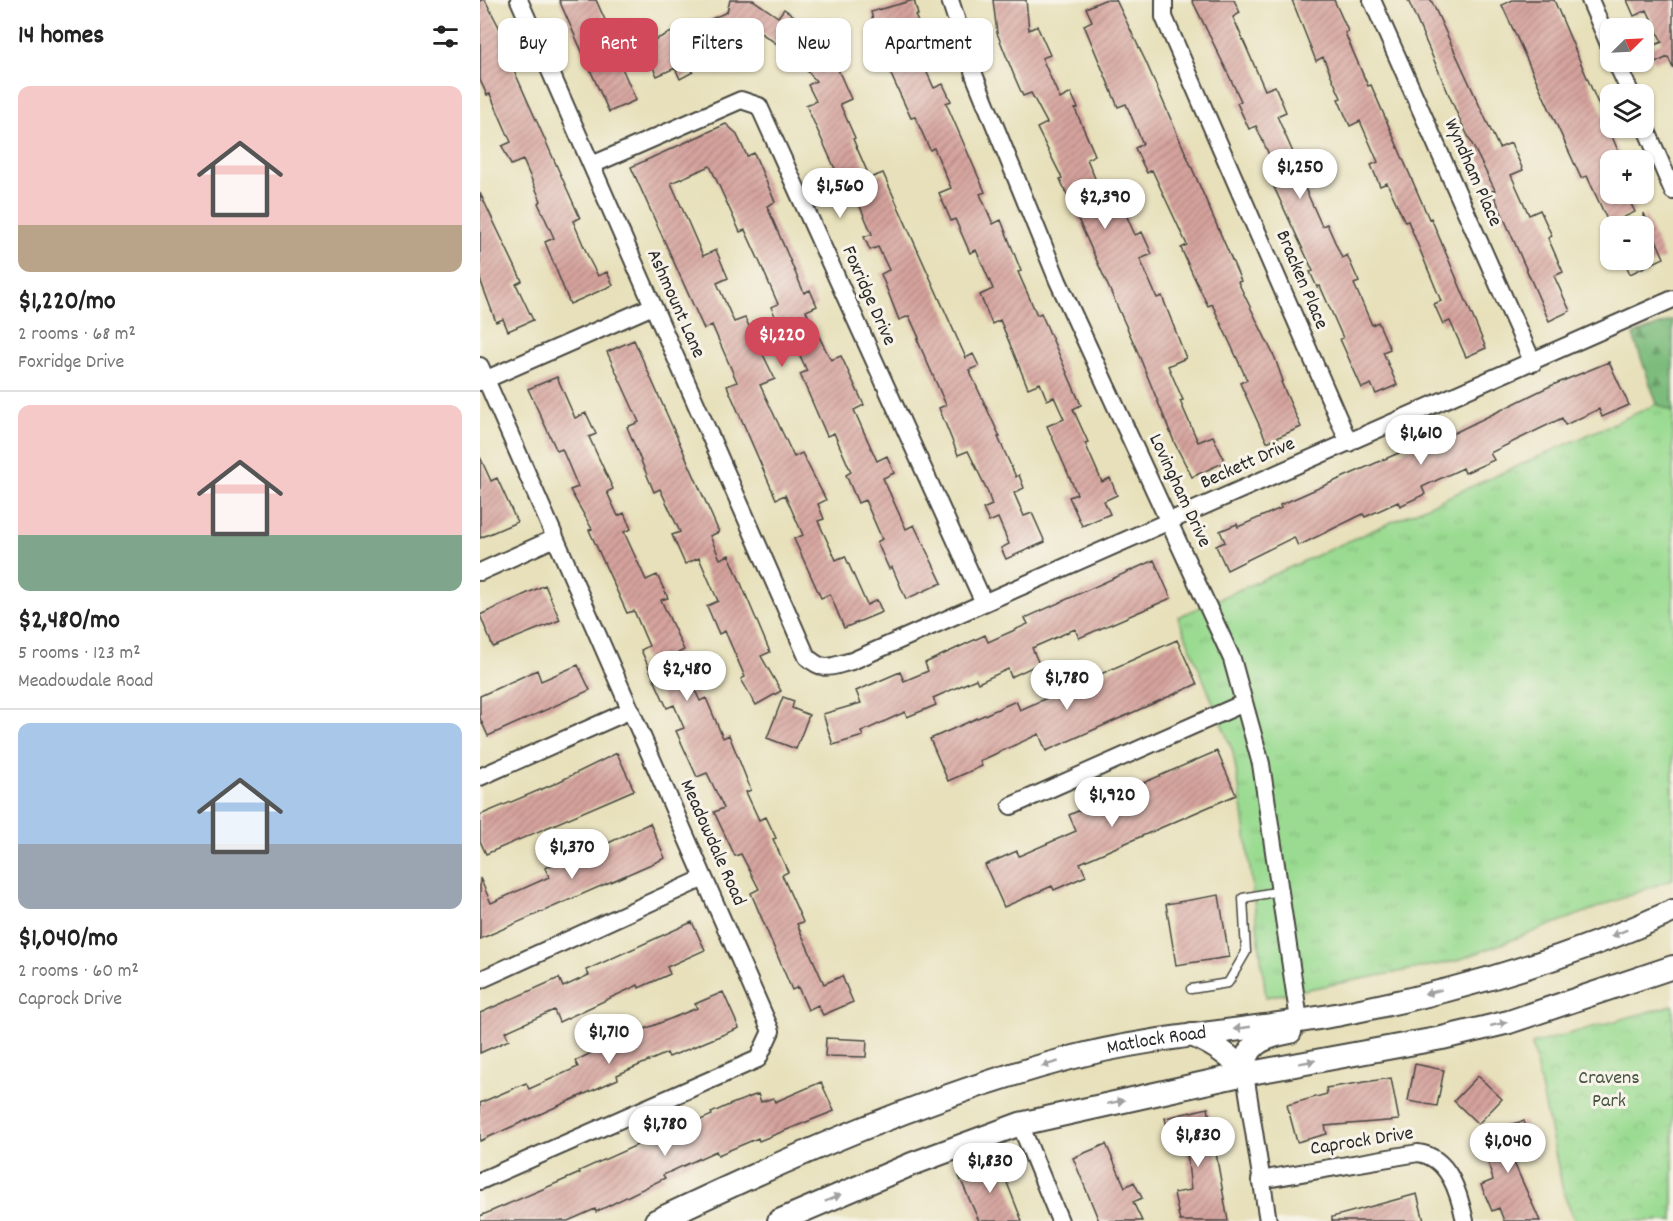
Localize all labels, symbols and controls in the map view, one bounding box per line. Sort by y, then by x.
text: 14 homes [18,18,104,55]
chip: Buy [498,18,568,72]
chip: Rent [580,18,658,72]
chip: Filters [670,18,764,72]
chip: New [776,18,851,72]
chip: Apartment [863,18,993,72]
north arrow [1600,18,1654,72]
map controls [1600,18,1654,270]
icon: filters [429,20,462,53]
button: layers [1600,84,1654,138]
street label: Wyndham Place [1436,115,1508,231]
icon: home [186,125,294,233]
pin: $1,250 [1251,149,1349,200]
button: + [1600,150,1654,204]
text: $1,250 [1276,154,1324,182]
pin: $1,560 [791,168,889,219]
text: $1,560 [816,173,864,201]
pin: $2,390 [1056,179,1154,230]
text: $2,390 [1079,184,1131,212]
button: − [1600,216,1654,270]
street label: Bracken Place [1268,226,1335,334]
street label: Foxridge Drive [834,242,903,350]
street label: Ashmount Lane [639,245,712,363]
text: $1,220/mo [18,284,116,321]
pin: $1,220 [733,317,831,368]
text: 2 rooms · 68 m² [18,321,136,349]
text: $1,220 [759,322,805,350]
text: Foxridge Drive [18,349,124,377]
pin: $1,610 [1372,415,1470,466]
text: $1,610 [1399,420,1443,448]
street label: Lovingham Drive [1140,430,1218,553]
street label: Beckett Drive [1196,431,1300,497]
icon: home [186,444,294,552]
text: $2,480/mo [18,603,120,640]
text: 5 rooms · 123 m² [18,640,141,668]
pin: $2,480 [638,651,736,702]
text: $2,480 [662,656,712,684]
pin: $1,780 [1018,660,1116,711]
text: $1,780 [1045,665,1089,693]
text: Meadowdale Road [18,668,153,696]
icon: home [186,762,294,870]
street label: Meadowdale Road [672,775,752,911]
pin: $1,920 [1063,777,1161,828]
text: $1,920 [1088,782,1136,810]
pin: $1,370 [523,829,621,880]
text: $1,370 [549,834,595,862]
text: $1,040/mo [18,921,118,958]
one-way arrow [1610,929,1628,938]
text: 2 rooms · 60 m² [18,958,139,986]
text: Caprock Drive [18,986,122,1014]
one-way arrow [1424,988,1442,997]
pin: $1,710 [560,1014,658,1065]
text: $1,710 [588,1019,630,1047]
one-way arrow [1489,1019,1508,1029]
street label: Matlock Road [1104,1020,1208,1063]
one-way arrow [1232,1023,1251,1033]
one-way arrow [1298,1058,1317,1067]
one-way arrow [1041,1060,1059,1069]
park label: Cravens Park [1578,1065,1640,1116]
one-way arrow [1107,1096,1126,1106]
pin: $1,780 [616,1106,714,1157]
text: $1,780 [643,1111,687,1139]
pin: $1,830 [1149,1117,1247,1168]
street label: Caprock Drive [1308,1120,1416,1164]
text: $1,830 [1175,1122,1221,1150]
pin: $1,040 [1459,1123,1557,1174]
text: $1,040 [1484,1128,1532,1156]
pin: $1,830 [941,1143,1039,1194]
text: $1,830 [967,1148,1013,1176]
one-way arrow [824,1192,842,1202]

